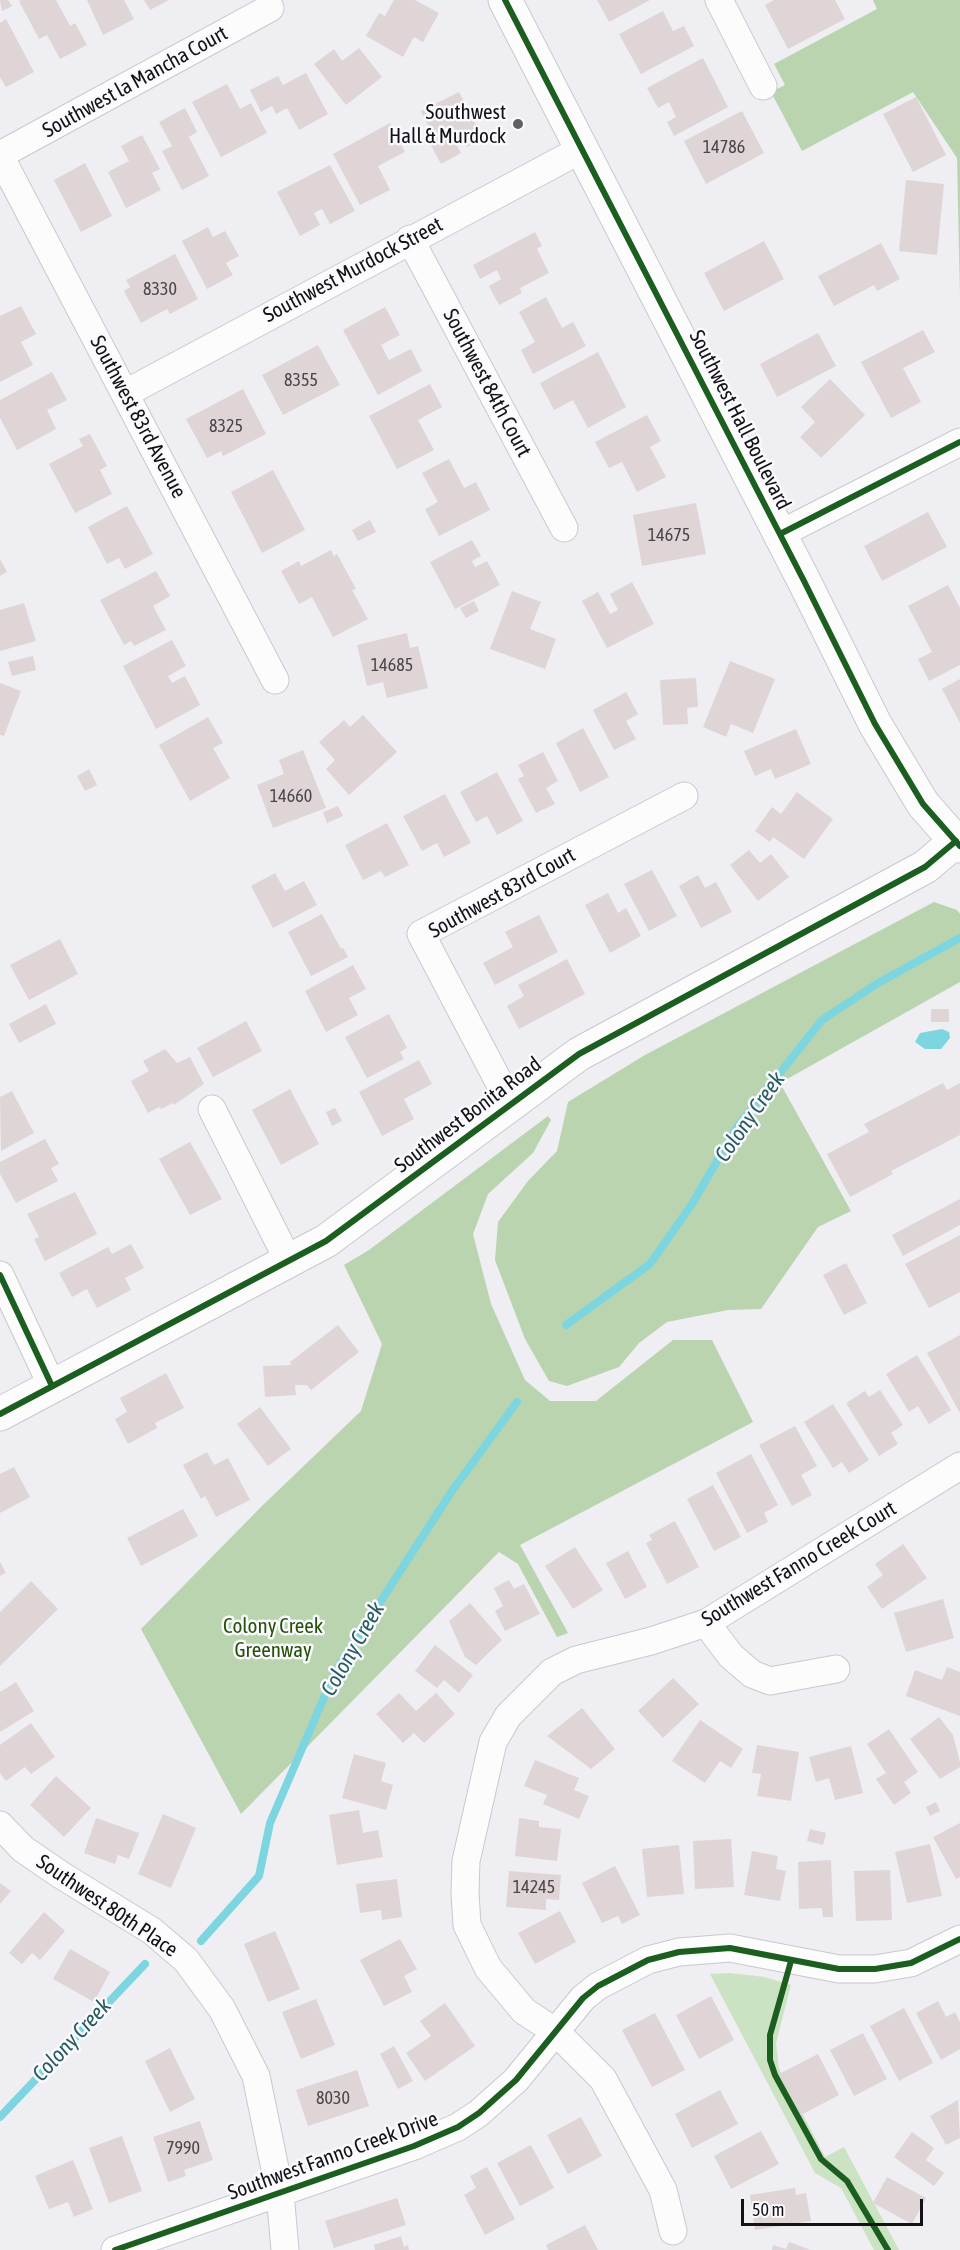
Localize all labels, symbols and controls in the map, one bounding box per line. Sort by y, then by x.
street label: Southwest la Mancha Court [38,21,232,143]
place label: Southwest Hall & Murdock [389,99,506,149]
marker: Southwest Hall & Murdock [511,117,525,131]
house number: 14786 [703,136,745,158]
street label: Southwest Murdock Street [259,212,447,328]
house number: 8330 [143,278,177,300]
street label: Southwest 84th Court [437,305,537,461]
street label: Southwest Hall Boulevard [684,326,796,514]
street label: Southwest 83rd Avenue [85,332,191,502]
house number: 8355 [284,369,318,391]
house number: 8325 [209,415,243,437]
house number: 14675 [648,524,690,546]
house number: 14685 [371,654,413,676]
house number: 14660 [270,785,312,807]
street label: Southwest 83rd Court [424,842,580,944]
street label: Southwest Bonita Road [390,1052,546,1178]
water label: Colony Creek [709,1067,791,1167]
street label: Southwest Fanno Creek Court [697,1496,901,1632]
water label: Colony Creek [316,1597,390,1701]
park label: Colony Creek Greenway [223,1613,323,1663]
street label: Southwest 80th Place [32,1849,182,1963]
house number: 14245 [513,1876,555,1898]
water label: Colony Creek [27,1993,117,2087]
house number: 8030 [316,2087,350,2109]
street label: Southwest Fanno Creek Drive [225,2106,441,2206]
house number: 7990 [166,2137,200,2159]
scale bar [744,2187,926,2225]
text: 50 m [752,2199,784,2220]

